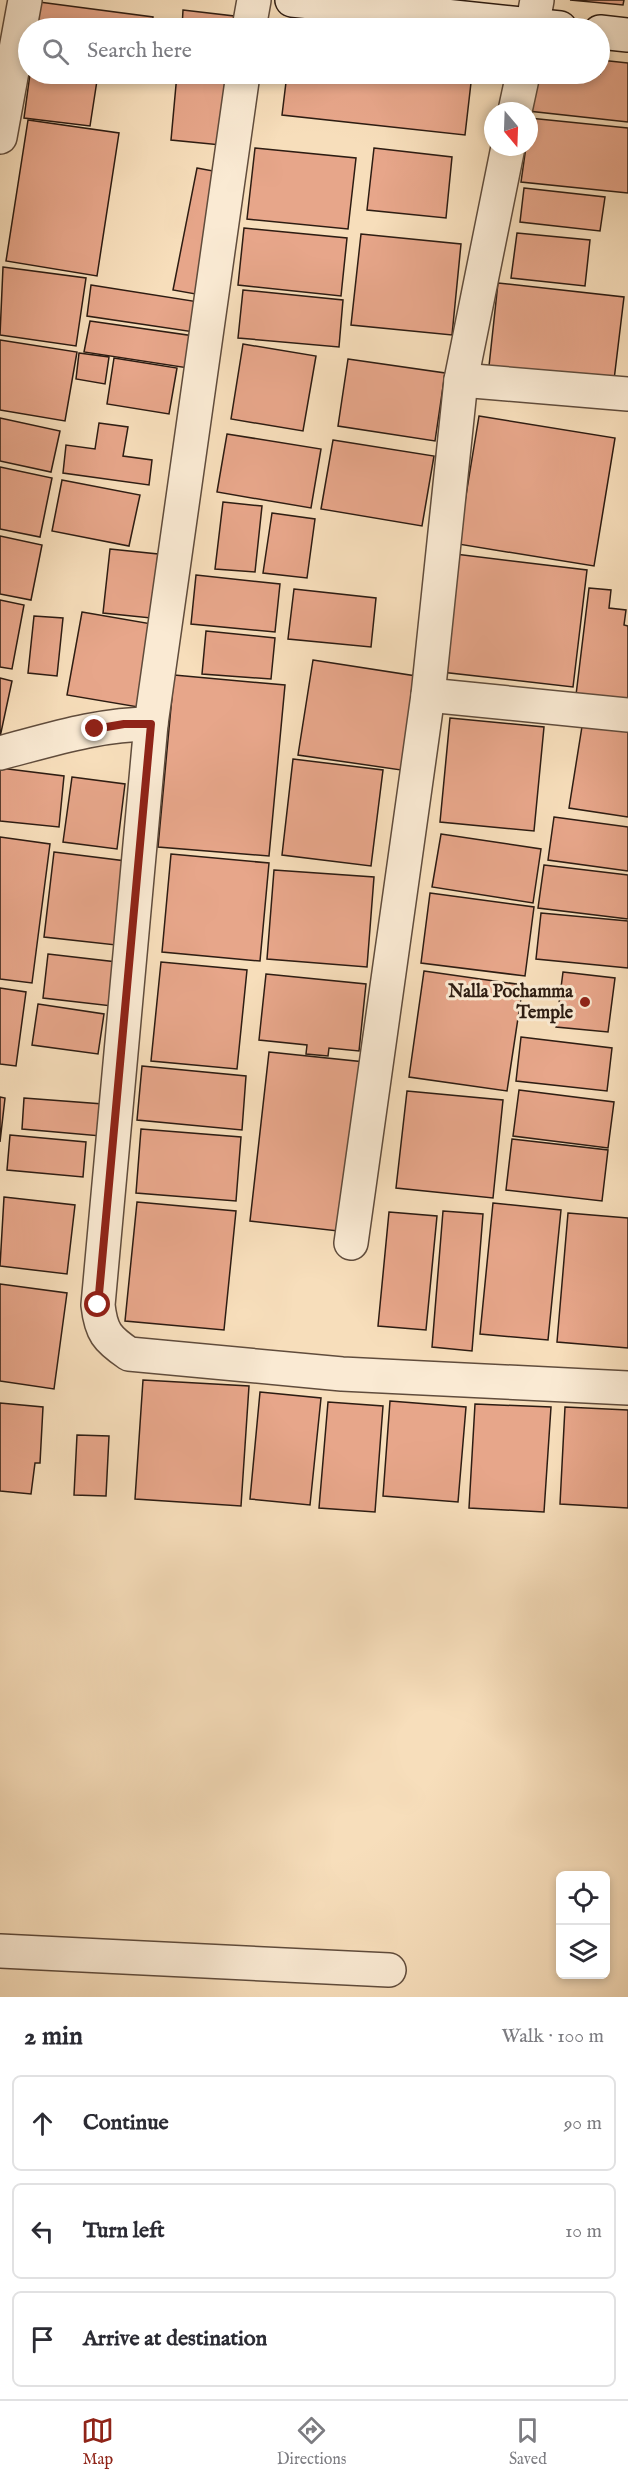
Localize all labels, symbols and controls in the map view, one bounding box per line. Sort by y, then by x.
search box [18,18,610,84]
icon: search [39,35,72,68]
text: Search here [87,37,192,65]
north arrow [484,102,538,156]
route end [81,715,107,741]
place label: Nalla Pochamma Temple [447,981,574,1025]
marker: Nalla Pochamma Temple [578,995,592,1009]
route start [84,1291,110,1317]
map controls [556,1871,610,1979]
button: locate [556,1871,610,1925]
button: layers [556,1925,610,1979]
text: 2 min [24,2020,83,2053]
text: Walk · 100 m [501,2024,604,2049]
icon: ahead [26,2107,59,2140]
text: Continue [83,2109,169,2137]
text: 90 m [564,2111,602,2136]
icon: left [26,2215,59,2248]
text: Turn left [83,2217,165,2245]
text: 10 m [565,2219,602,2244]
icon: arrive [26,2323,59,2356]
text: Arrive at destination [83,2325,267,2353]
tab: Map [81,2414,114,2470]
tab: Directions [277,2414,346,2470]
tab: Saved [509,2414,547,2470]

